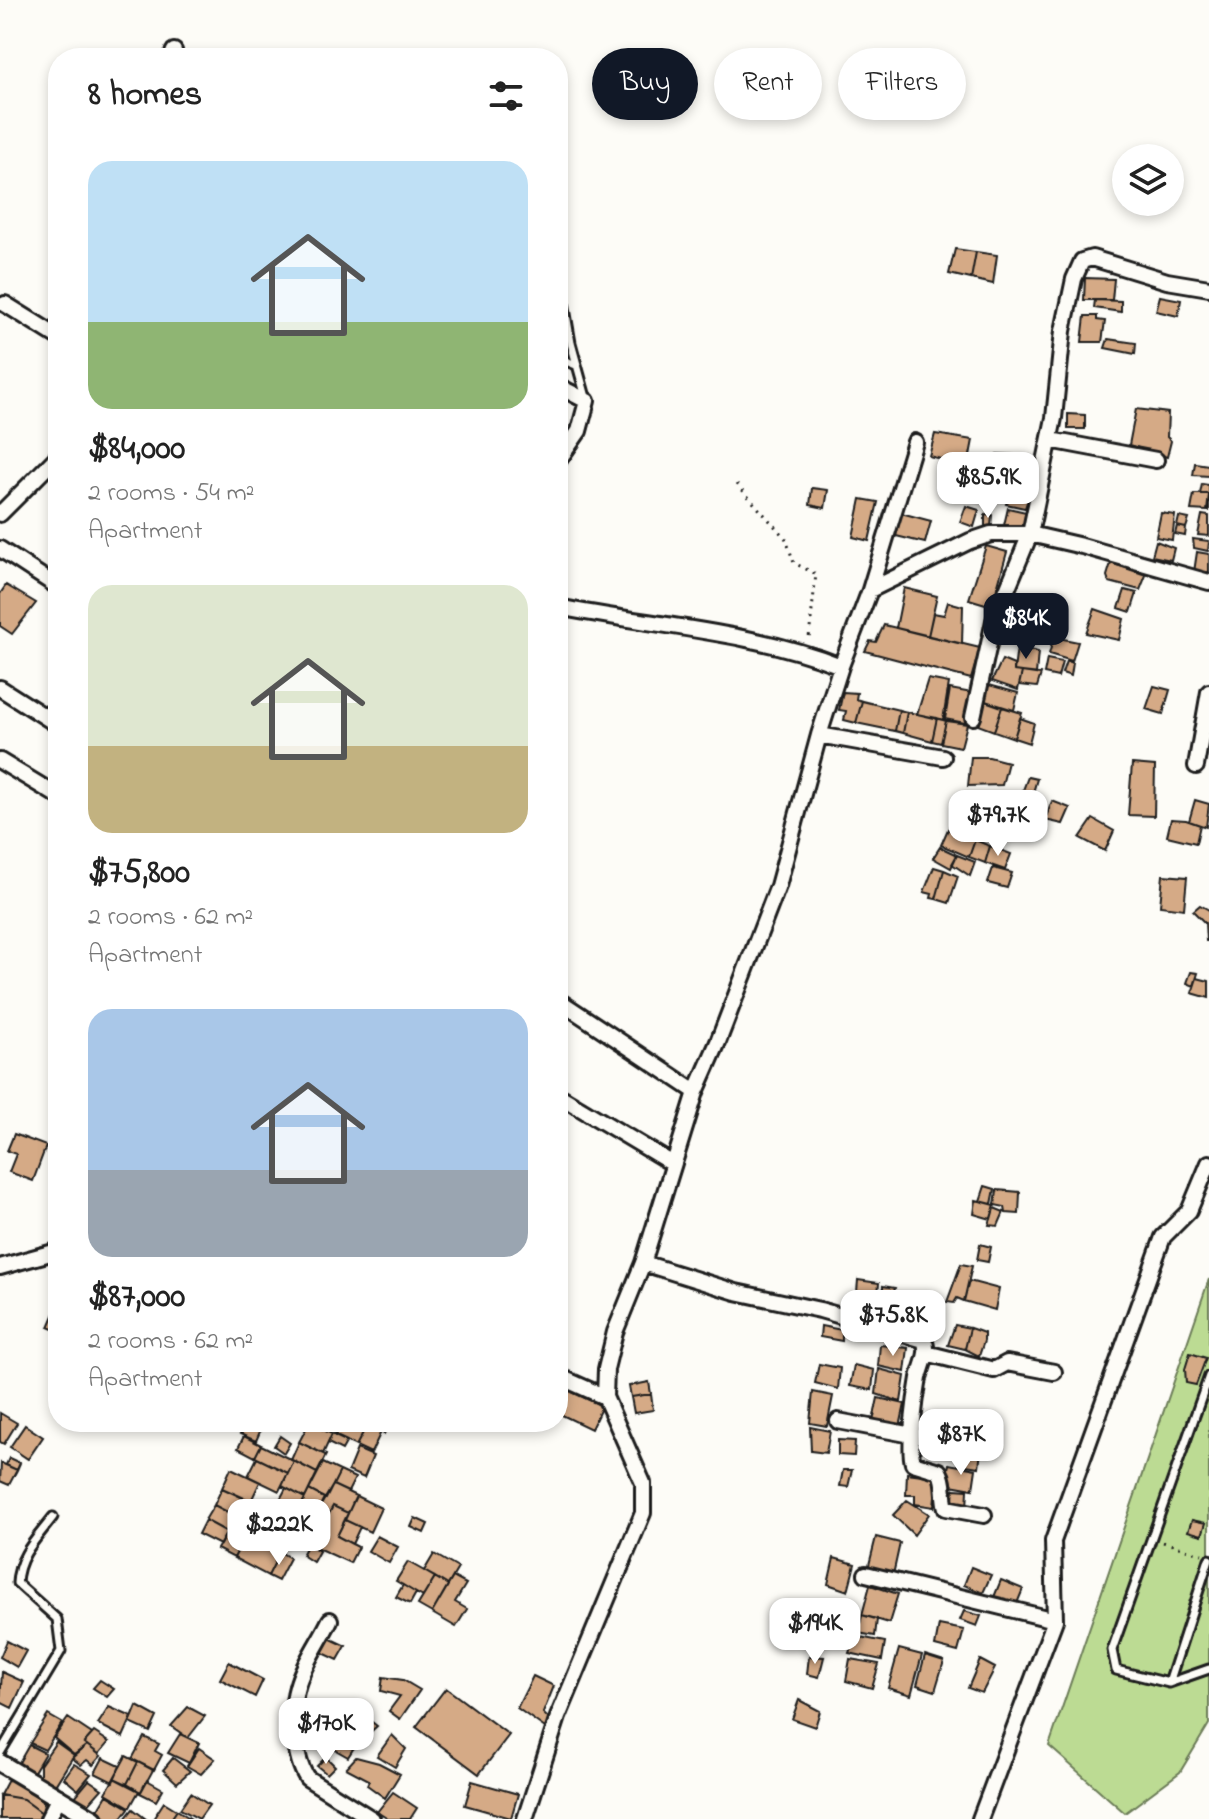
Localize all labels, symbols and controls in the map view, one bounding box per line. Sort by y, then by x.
chip: Buy [592,48,698,120]
chip: Rent [714,48,822,120]
chip: Filters [838,48,966,120]
text: 8 homes [88,71,202,121]
icon: filters [484,74,528,118]
map controls [1112,144,1184,216]
button: layers [1112,144,1184,216]
icon: home [236,213,380,357]
text: $84,000 [88,425,185,475]
pin: $85.9K [923,452,1053,520]
text: $85.9K [955,459,1021,497]
text: 2 rooms · 54 m² [88,475,254,513]
text: Apartment [88,513,202,551]
pin: $84K [979,593,1073,661]
text: $84K [1002,600,1050,638]
icon: home [236,637,380,781]
pin: $79.7K [933,790,1063,858]
text: $79.7K [967,797,1029,835]
text: $75,800 [88,849,190,899]
text: 2 rooms · 62 m² [88,899,253,937]
text: Apartment [88,937,202,975]
icon: home [236,1061,380,1205]
text: $87,000 [88,1273,185,1323]
pin: $75.8K [828,1290,958,1358]
text: $75.8K [859,1297,927,1335]
text: 2 rooms · 62 m² [88,1323,253,1361]
text: Apartment [88,1361,202,1399]
pin: $87K [914,1409,1008,1477]
text: $87K [937,1416,985,1454]
pin: $222K [223,1499,335,1567]
text: $222K [245,1506,313,1544]
pin: $194K [759,1598,871,1666]
text: $194K [787,1605,843,1643]
pin: $170K [270,1698,382,1766]
text: $170K [297,1705,355,1743]

